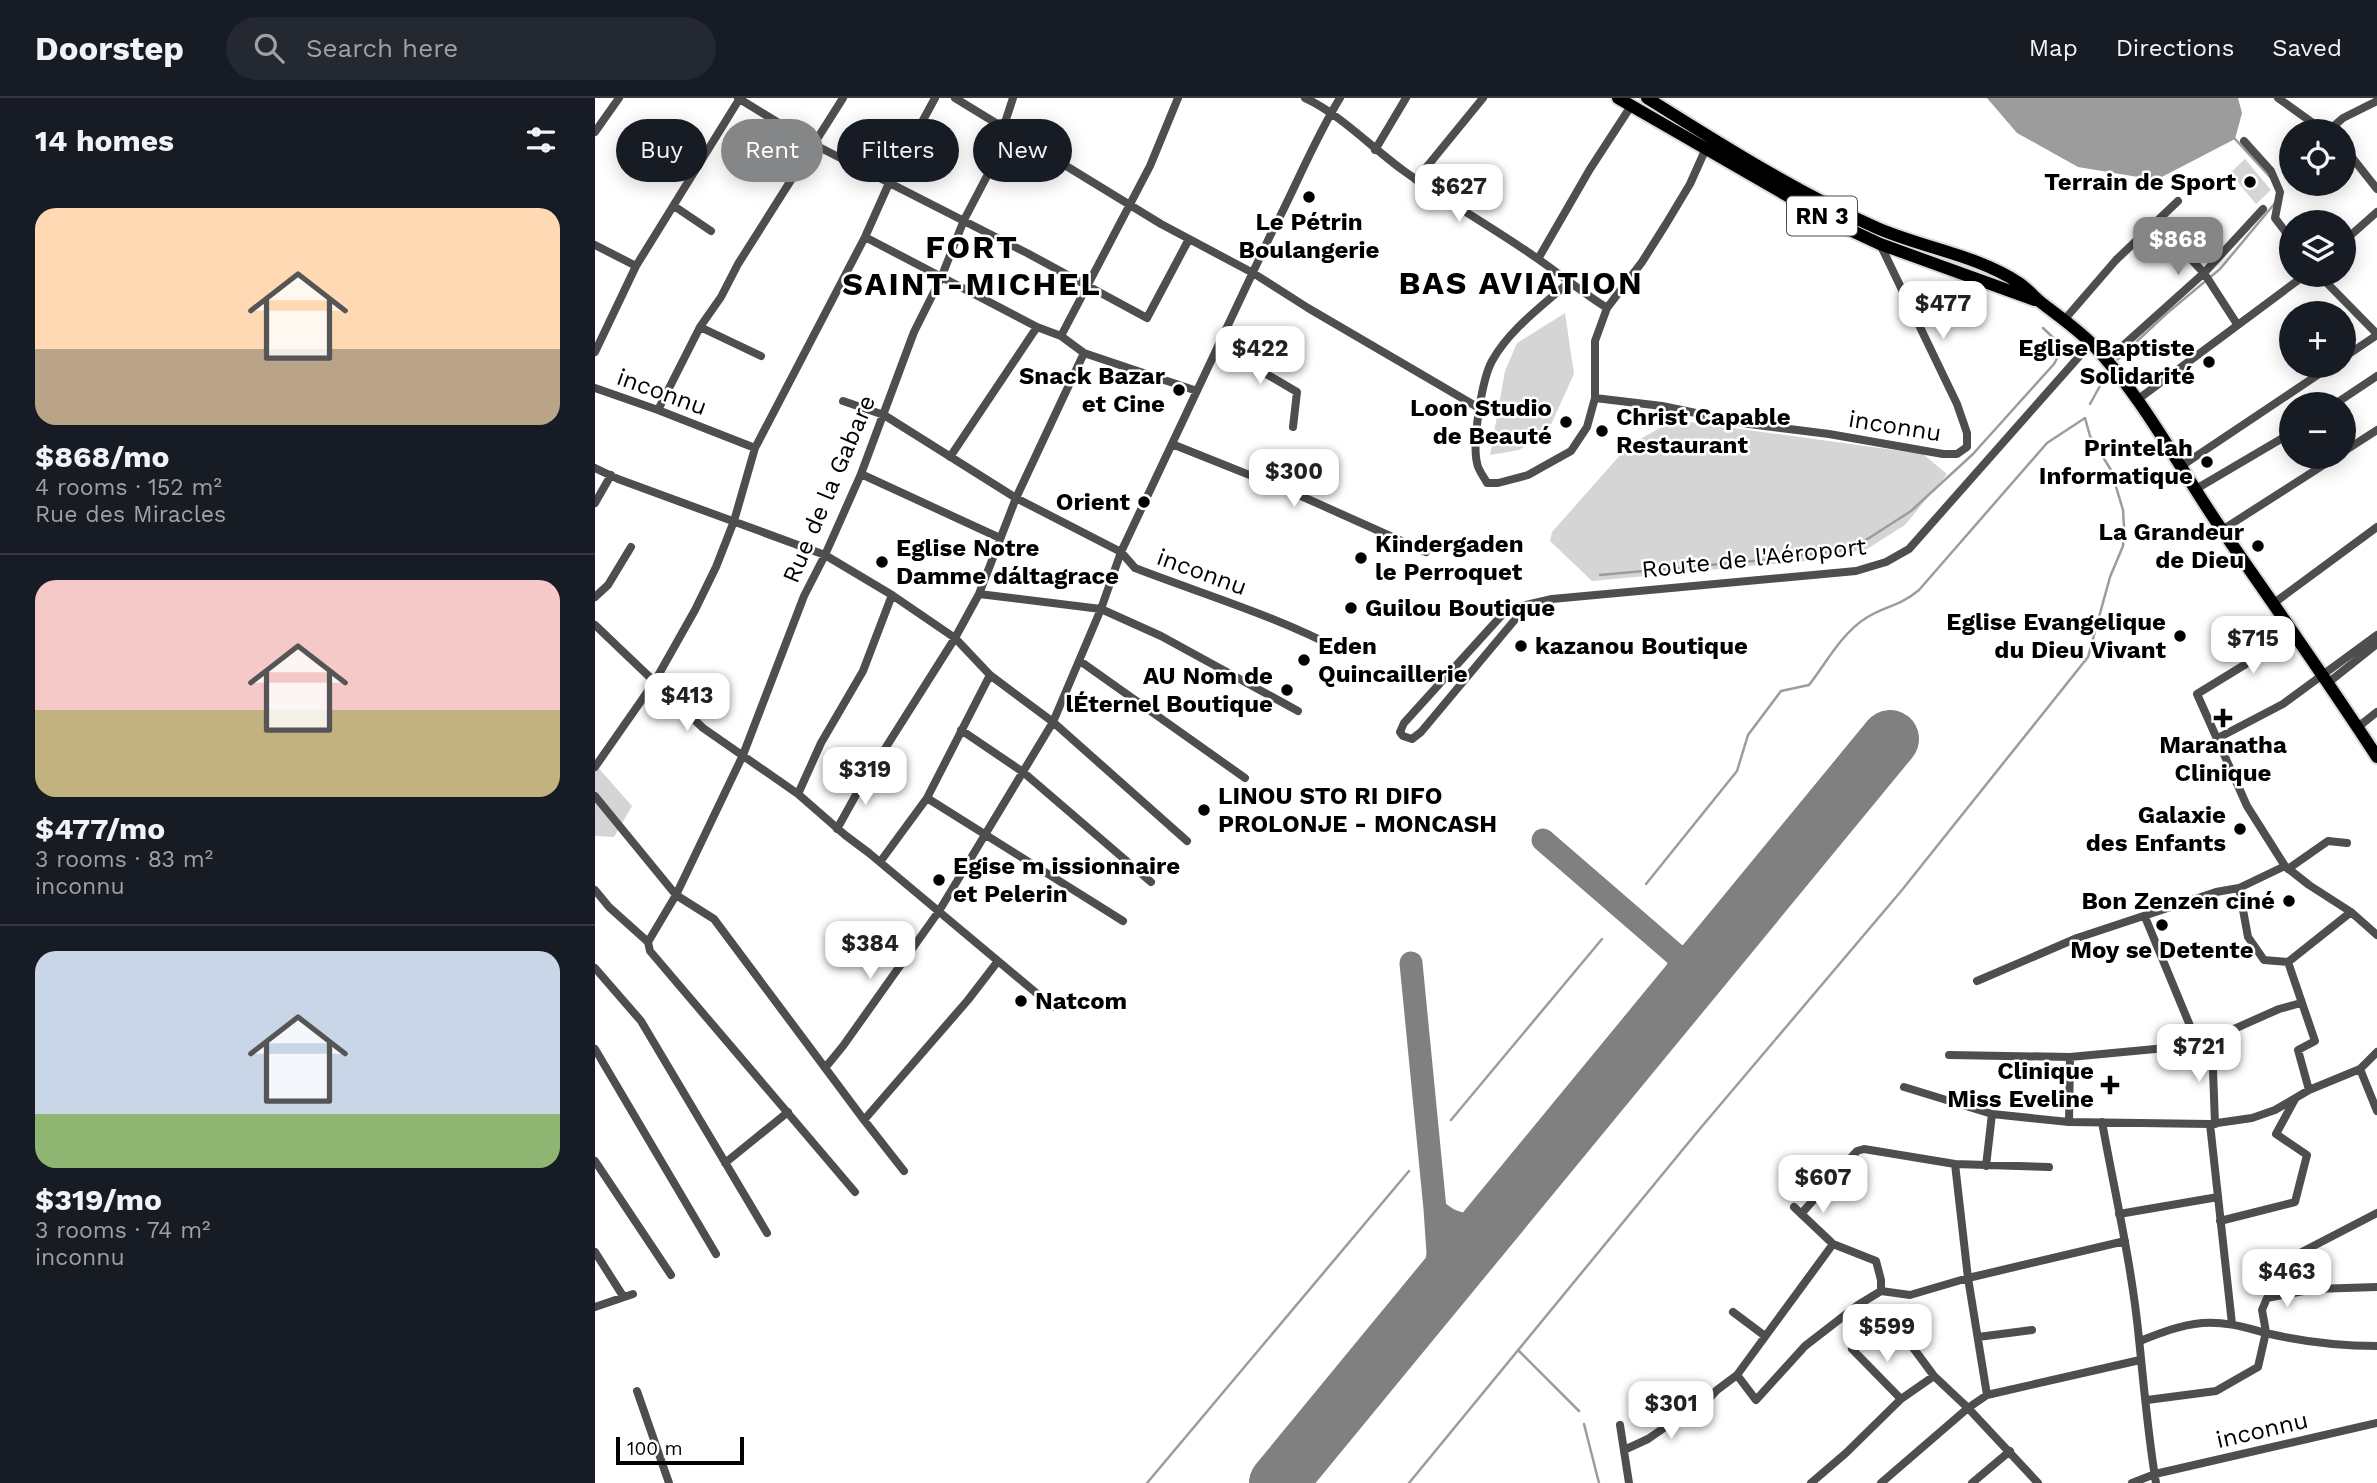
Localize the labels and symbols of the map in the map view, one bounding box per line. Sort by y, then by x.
pin: $627 [1418,164,1500,224]
place label: Terrain de Sport [2044,168,2236,196]
marker: Terrain de Sport [2242,174,2258,190]
marker: Le Pétrin Boulangerie [1301,189,1317,205]
road number: RN 3 [1787,197,1857,236]
place label: Le Pétrin Boulangerie [1239,208,1380,264]
pin: $868 [2137,218,2219,277]
district label: FORT SAINT-MICHEL [842,228,1102,303]
district label: BAS AVIATION [1398,264,1644,302]
pin: $477 [1902,282,1984,341]
pin: $422 [1219,327,1301,386]
place label: Eglise Baptiste Solidarité [2018,334,2195,390]
marker: Eglise Baptiste Solidarité [2201,354,2217,370]
place label: Snack Bazar et Cine [1019,362,1166,418]
street label: inconnu [613,363,711,421]
marker: Snack Bazar et Cine [1171,382,1187,398]
street label: Rue de la Gabare [777,391,881,587]
place label: Loon Studio de Beauté [1410,394,1552,450]
place label: Christ Capable Restaurant [1616,403,1791,459]
street label: inconnu [1847,405,1943,447]
marker: Loon Studio de Beauté [1558,414,1574,430]
marker: Christ Capable Restaurant [1594,423,1610,439]
place label: Printelah Informatique [2039,434,2193,490]
pin: $300 [1253,450,1335,509]
marker: Printelah Informatique [2199,454,2215,470]
place label: Orient [1056,488,1131,516]
marker: Orient [1136,494,1152,510]
place label: La Grandeur de Dieu [2099,518,2245,574]
place label: Kindergaden le Perroquet [1375,530,1524,586]
street label: Route de l'Aéroport [1640,532,1868,584]
place label: Eglise Notre Damme dáltagrace [896,534,1119,590]
marker: La Grandeur de Dieu [2250,538,2266,554]
street label: inconnu [1153,543,1251,601]
marker: Kindergaden le Perroquet [1353,550,1369,566]
marker: Eglise Notre Damme dáltagrace [874,554,890,570]
place label: Guilou Boutique [1365,594,1555,622]
marker: Guilou Boutique [1343,600,1359,616]
place label: Eglise Evangelique du Dieu Vivant [1946,608,2167,664]
pin: $715 [2212,616,2294,676]
marker: Eglise Evangelique du Dieu Vivant [2172,628,2188,644]
place label: Eden Quincaillerie [1318,632,1468,688]
place label: kazanou Boutique [1535,632,1748,660]
marker: kazanou Boutique [1513,638,1529,654]
marker: Eden Quincaillerie [1296,652,1312,668]
place label: AU Nom de lÉternel Boutique [1065,662,1273,718]
pin: $413 [646,674,728,733]
marker: AU Nom de lÉternel Boutique [1279,682,1295,698]
marker: Maranatha Clinique [2213,708,2233,728]
place label: Maranatha Clinique [2159,731,2287,787]
pin: $319 [824,748,906,807]
place label: LINOU STO RI DIFO PROLONJE - MONCASH [1218,782,1497,838]
place label: Galaxie des Enfants [2086,801,2226,857]
marker: LINOU STO RI DIFO PROLONJE - MONCASH [1196,802,1212,818]
marker: Galaxie des Enfants [2232,821,2248,837]
place label: Egise m issionnaire et Pelerin [953,852,1180,908]
marker: Egise m issionnaire et Pelerin [931,872,947,888]
place label: Bon Zenzen ciné [2081,887,2275,915]
marker: Bon Zenzen ciné [2281,893,2297,909]
marker: Moy se Detente [2154,917,2170,933]
pin: $384 [829,922,911,981]
place label: Moy se Detente [2070,936,2254,964]
place label: Natcom [1035,987,1127,1015]
marker: Natcom [1013,993,1029,1009]
pin: $721 [2158,1024,2240,1084]
place label: Clinique Miss Eveline [1947,1057,2094,1113]
marker: Clinique Miss Eveline [2100,1075,2120,1095]
pin: $607 [1782,1156,1864,1215]
pin: $463 [2246,1250,2328,1309]
pin: $599 [1846,1304,1928,1364]
pin: $301 [1630,1382,1712,1441]
street label: inconnu [2213,1406,2311,1454]
scale bar [616,1434,744,1466]

